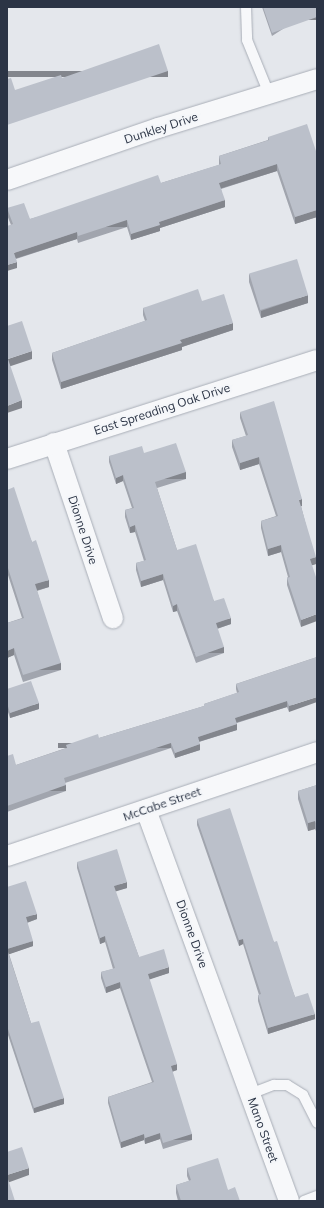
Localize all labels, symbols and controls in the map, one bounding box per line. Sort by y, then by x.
street label: Dunkley Drive [122,109,200,147]
street label: East Spreading Oak Drive [92,380,232,438]
street label: Dionne Drive [65,494,101,566]
street label: McCabe Street [121,784,203,824]
street label: Dionne Drive [173,898,211,970]
street label: Mano Street [245,1096,281,1164]

